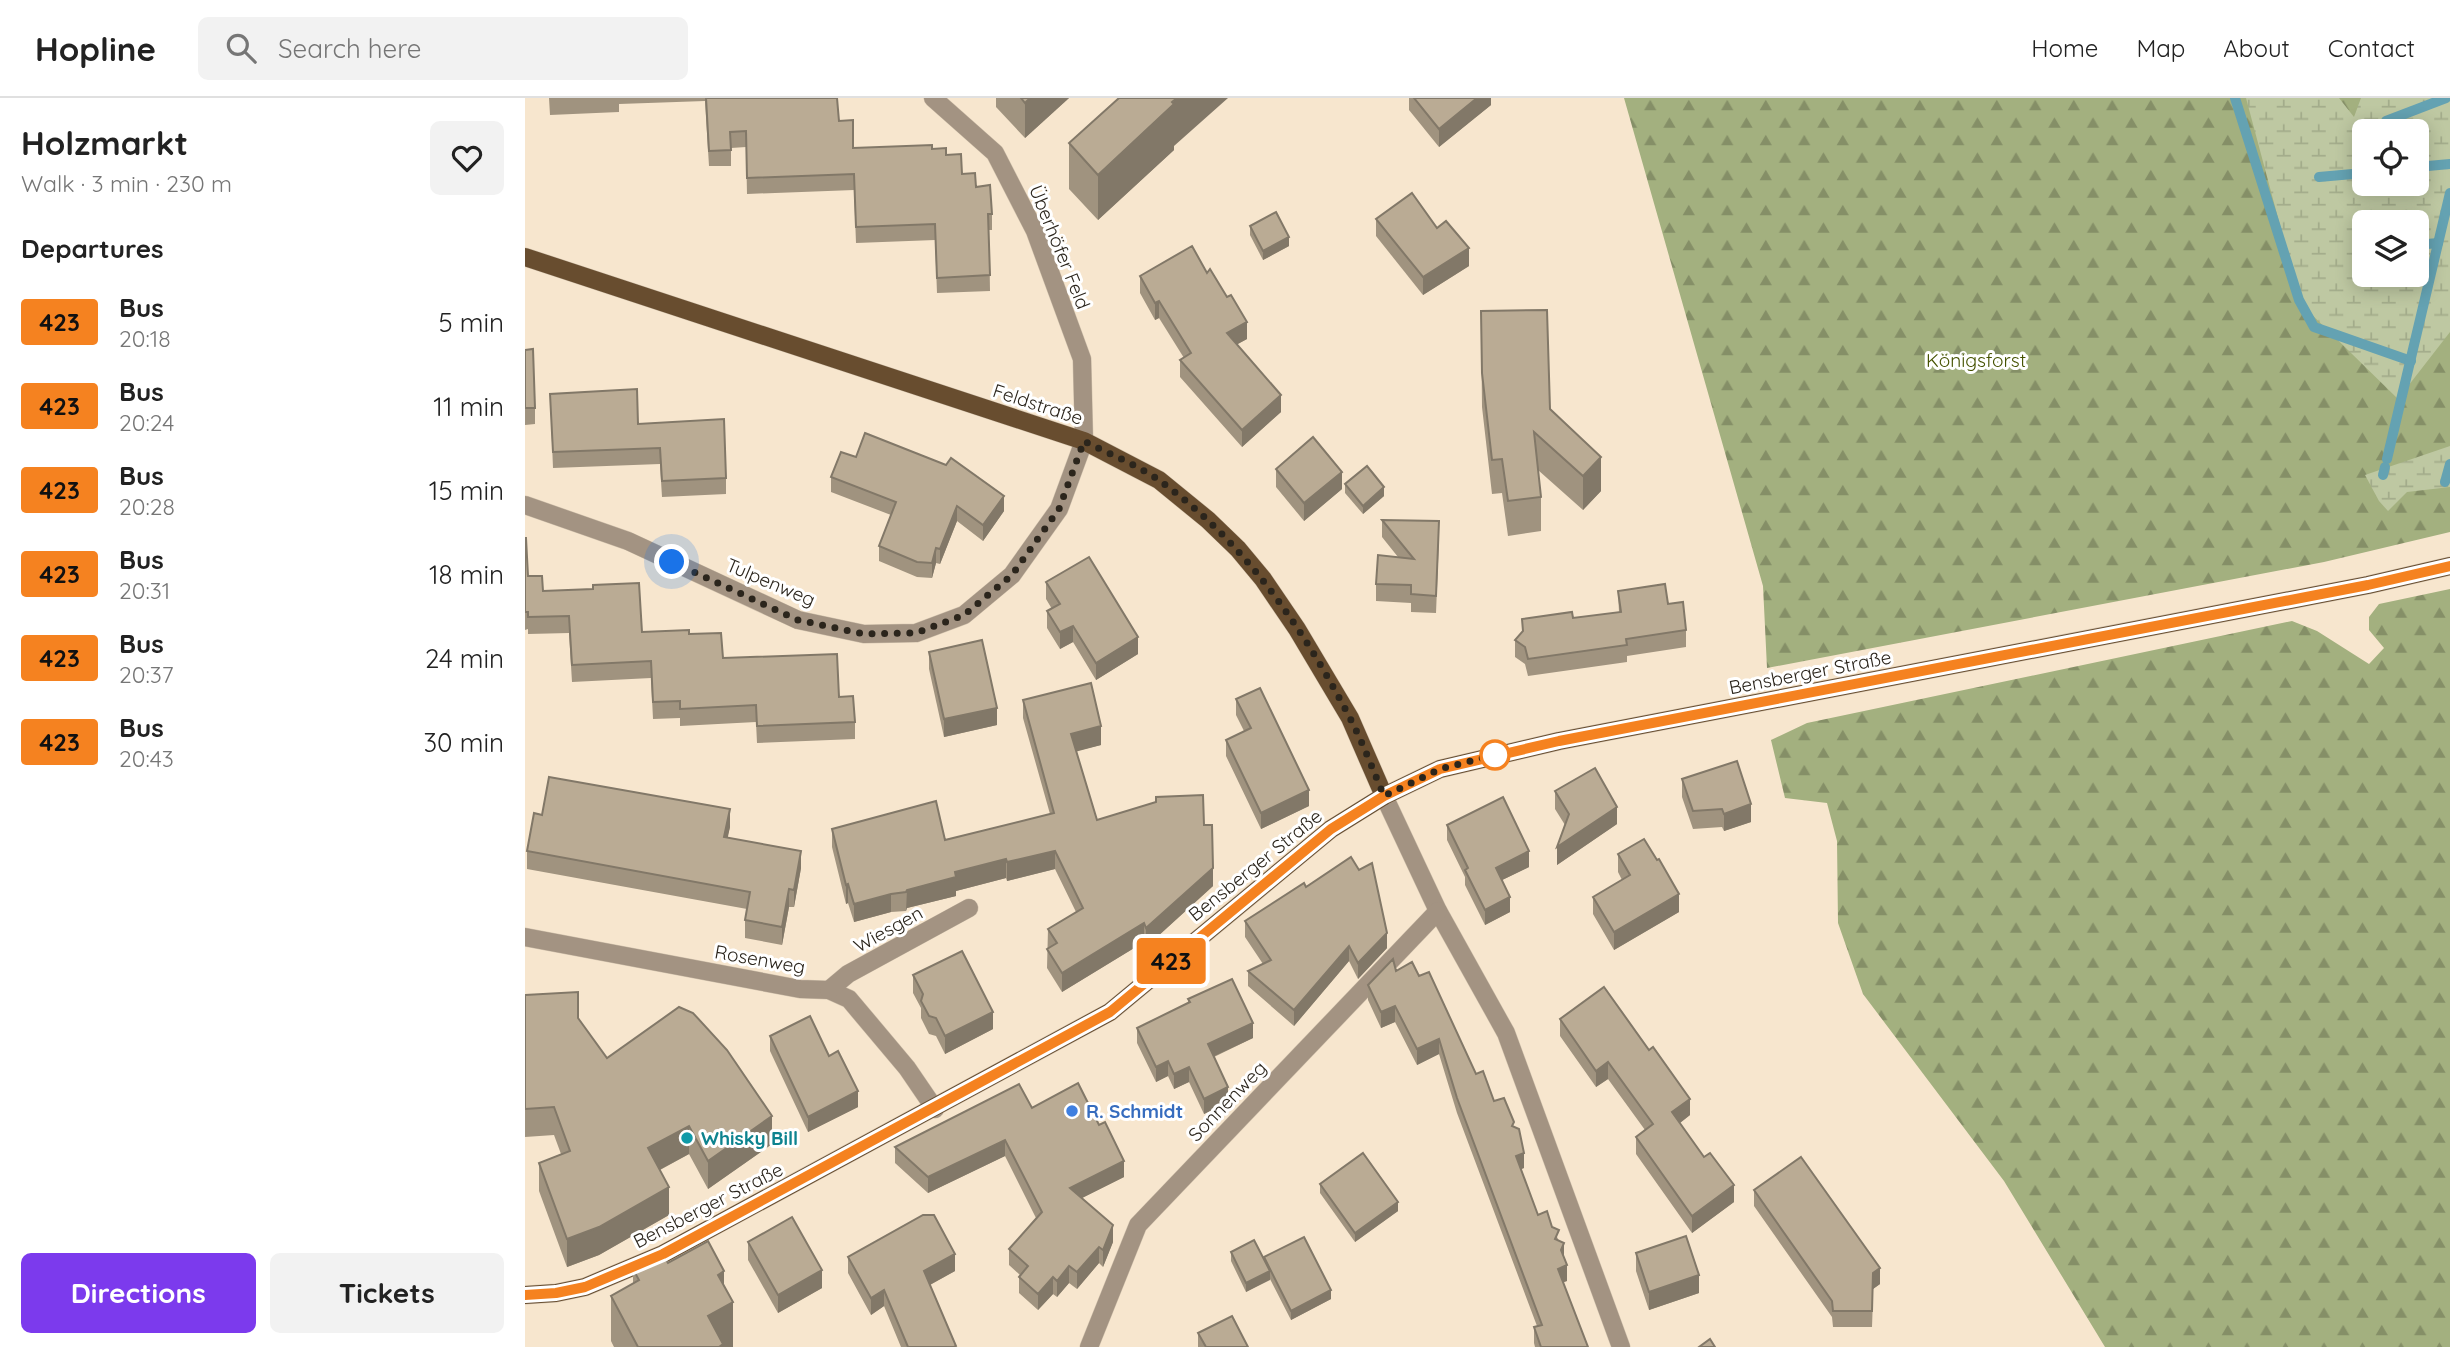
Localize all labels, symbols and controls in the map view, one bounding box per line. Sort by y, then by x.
search box [198,17,688,80]
text: Hopline [35,28,156,69]
icon: search [222,29,260,67]
text: Search here [278,32,421,65]
text: Home [2031,33,2098,63]
text: Map [2136,33,2185,63]
text: About [2223,33,2290,63]
text: Contact [2328,33,2415,63]
map controls [2352,119,2429,287]
button: locate [2352,119,2429,196]
button: heart [430,121,504,195]
text: Holzmarkt [21,122,188,163]
text: Walk · 3 min · 230 m [21,169,232,198]
street label: Überhöfer Feld [1024,181,1096,313]
button: layers [2352,210,2429,287]
text: Departures [21,232,164,265]
text: Bus [119,291,164,324]
text: 5 min [438,306,504,339]
text: 423 [39,307,80,337]
text: 20:18 [119,324,171,353]
park label: Königsforst [1926,348,2026,372]
text: Bus [119,375,164,408]
street label: Feldstraße [990,378,1086,430]
text: 11 min [433,390,504,423]
text: 423 [39,391,80,421]
text: 20:24 [119,408,174,437]
text: Bus [119,459,164,492]
text: 15 min [429,474,504,507]
text: 423 [39,475,80,505]
text: 20:28 [119,492,175,521]
text: Bus [119,543,164,576]
your location [654,544,689,579]
street label: Tulpenweg [723,553,819,611]
text: 18 min [429,558,504,591]
text: 423 [39,559,80,589]
text: 20:31 [119,576,170,605]
text: Bus [119,627,164,660]
text: 24 min [425,642,504,675]
text: 423 [39,643,80,673]
street label: Bensberger Straße [1727,644,1893,700]
text: 20:37 [119,660,174,689]
text: Bus [119,711,164,744]
text: 30 min [424,726,504,759]
text: 423 [39,727,80,757]
unlabelled marker [1480,740,1510,770]
text: 20:43 [119,744,174,773]
street label: Bensberger Straße [1183,804,1327,926]
street label: Wiesgen [849,900,927,958]
line badge: 423 [1131,938,1211,984]
street label: Rosenweg [713,939,807,979]
text: 423 [1151,946,1191,976]
street label: Sonnenweg [1183,1056,1271,1146]
place label: R. Schmidt [1086,1099,1183,1123]
marker: R. Schmidt [1064,1103,1080,1119]
place label: Whisky Bill [701,1126,798,1150]
marker: Whisky Bill [679,1130,695,1146]
street label: Bensberger Straße [629,1157,787,1253]
button: Directions [21,1253,256,1333]
button: Tickets [270,1253,504,1333]

